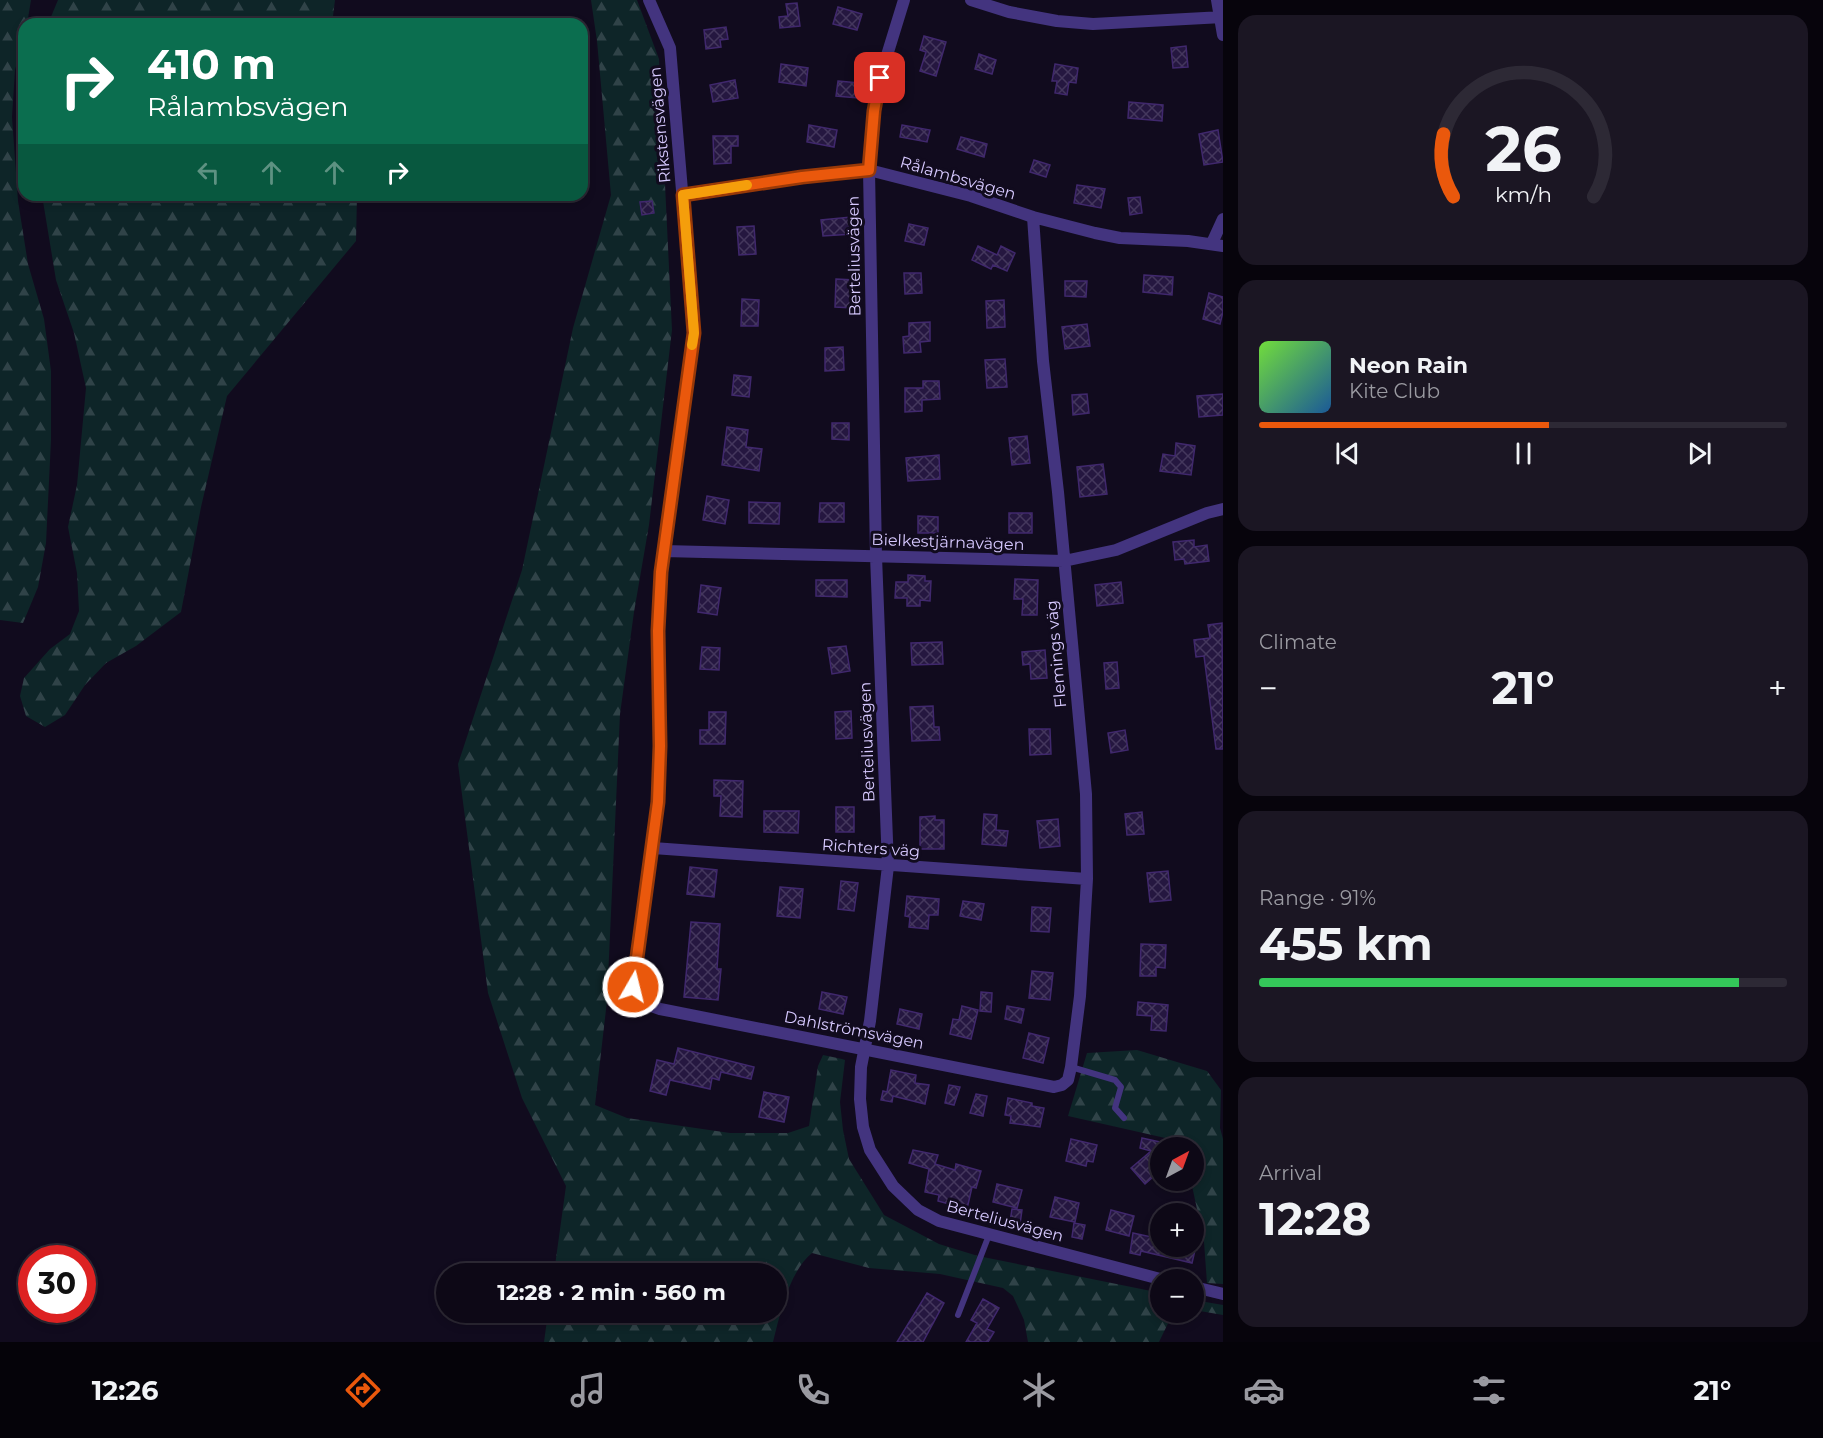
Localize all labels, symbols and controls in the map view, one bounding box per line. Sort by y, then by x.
text: 410 m [147,38,276,90]
icon: right [48,42,126,120]
pin [854,52,905,103]
icon: arrive [863,61,896,94]
street label: Rikstensvägen [645,66,675,184]
text: Rålambsvägen [147,90,348,123]
text: 26 [1485,111,1561,187]
street label: Rålambsvägen [898,152,1018,204]
icon: left [192,156,225,189]
icon: ahead [255,156,288,189]
icon: ahead [318,156,351,189]
icon: right [381,156,414,189]
text: km/h [1494,182,1552,208]
street label: Berteliusvägen [843,196,865,316]
text: Neon Rain [1349,352,1468,379]
text: Kite Club [1349,379,1440,403]
icon: previous [1331,437,1364,470]
icon: pause [1507,437,1540,470]
icon: next [1683,437,1716,470]
street label: Bielkestjärnavägen [871,530,1025,554]
street label: Flemings väg [1042,599,1070,709]
text: Climate [1259,630,1337,654]
text: 21° [1491,660,1555,715]
text: − [1259,668,1278,708]
text: + [1768,668,1787,708]
street label: Berteliusvägen [855,681,879,803]
street label: Richters väg [821,835,921,861]
text: Range · 91% [1259,886,1376,910]
text: 455 km [1259,916,1433,971]
position arrow [601,955,665,1019]
street label: Dahlströmsvägen [782,1007,926,1053]
north arrow [1150,1137,1204,1191]
map controls [1150,1137,1204,1323]
text: Arrival [1259,1161,1322,1185]
text: 12:28 [1259,1191,1371,1246]
street label: Berteliusvägen [944,1196,1066,1246]
button: + [1150,1203,1204,1257]
speed limit sign: 30 [18,1245,96,1323]
button: − [1150,1269,1204,1323]
text: 12:28 · 2 min · 560 m [497,1279,726,1306]
icon: directions [342,1369,384,1411]
icon: music [567,1369,609,1411]
icon: phone [792,1369,834,1411]
icon: climate [1018,1369,1060,1411]
icon: car [1243,1369,1285,1411]
icon: filters [1468,1369,1510,1411]
text: 12:26 [92,1374,158,1407]
text: 21° [1693,1374,1731,1407]

